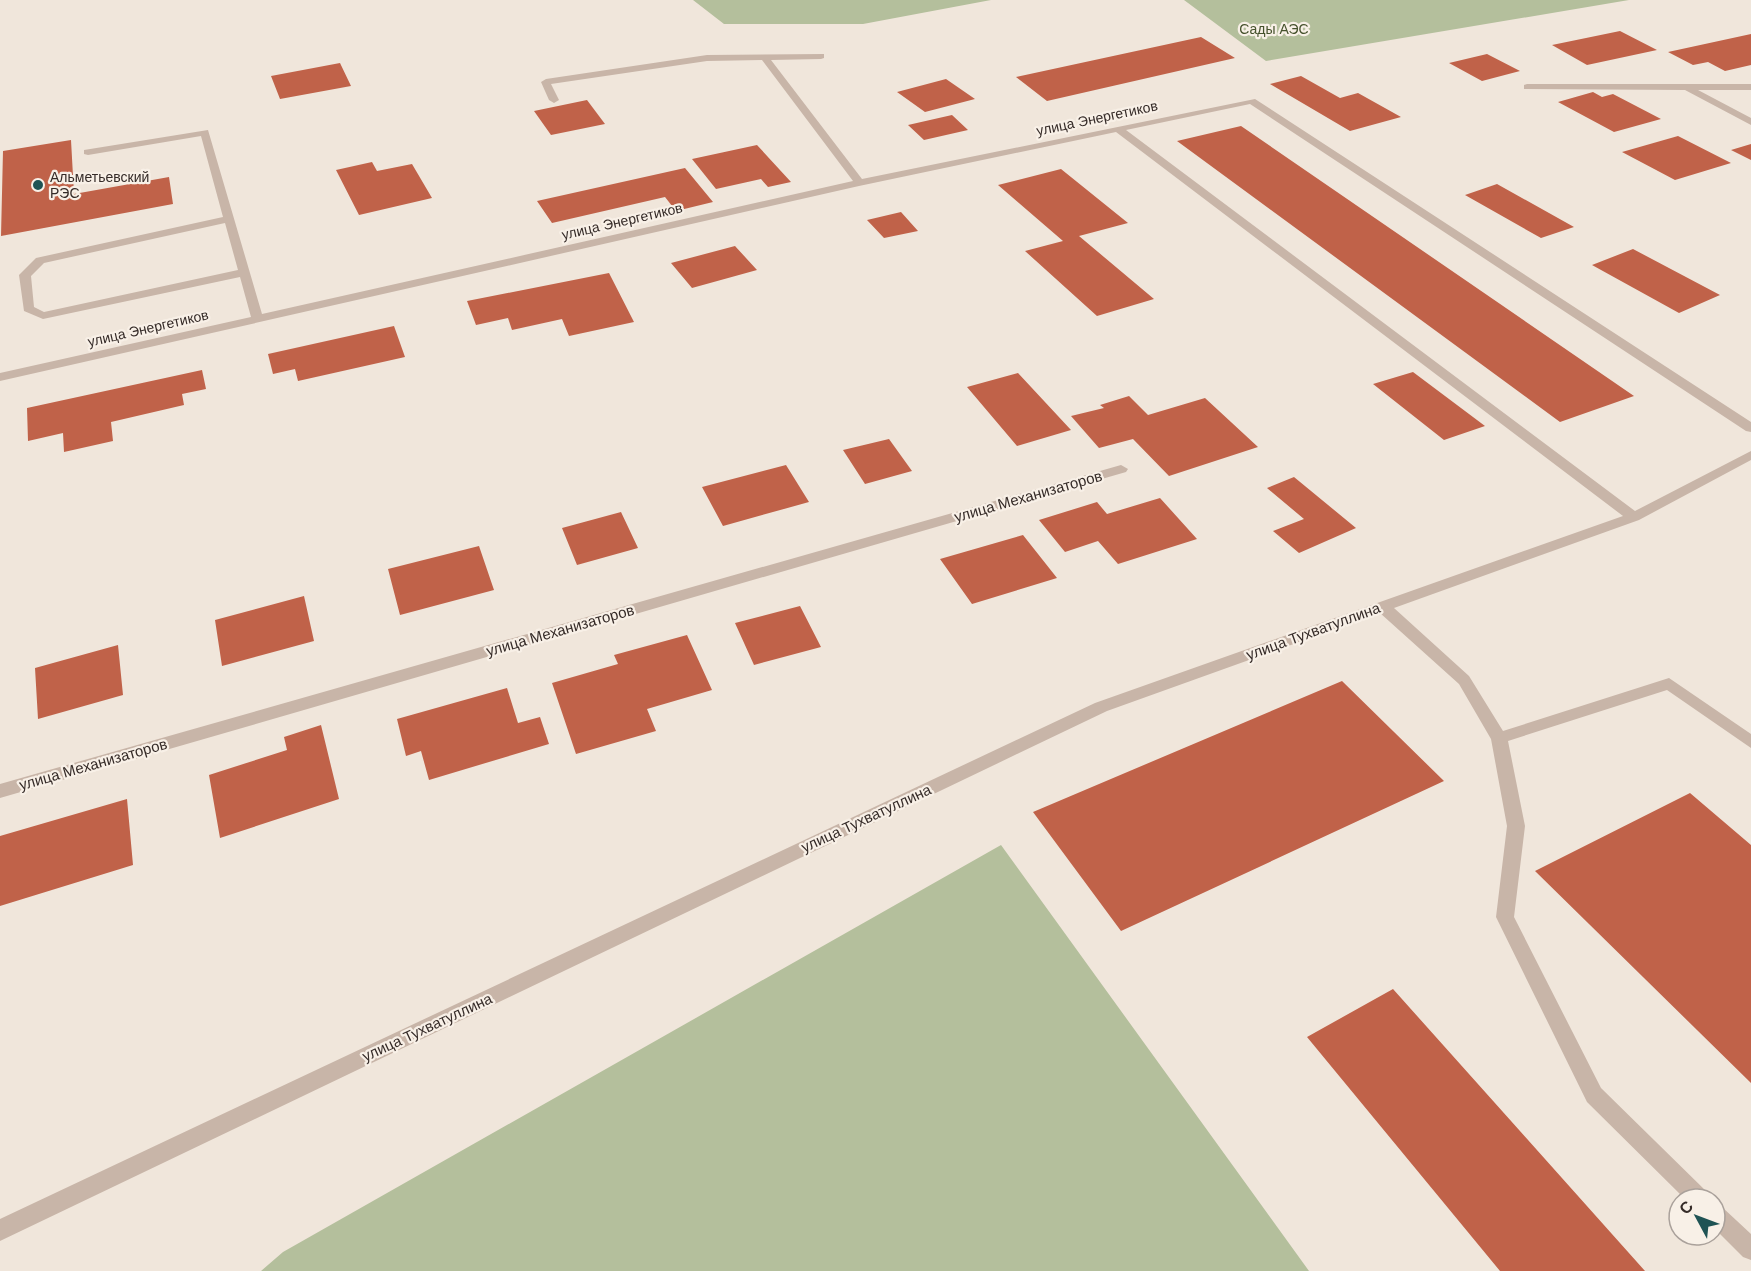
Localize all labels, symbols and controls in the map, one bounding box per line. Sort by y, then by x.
park label: Сады АЭС [1239,21,1309,37]
street label: улица Энергетиков [1035,97,1159,139]
place label: Альметьевский РЭС [50,169,149,201]
marker: Альметьевский РЭС [31,178,45,192]
street label: улица Энергетиков [560,199,684,243]
street label: улица Энергетиков [86,306,210,350]
street label: улица Механизаторов [952,467,1104,525]
street label: улица Тухватуллина [1244,599,1383,663]
street label: улица Механизаторов [484,601,636,659]
street label: улица Механизаторов [17,735,169,793]
street label: улица Тухватуллина [798,780,934,856]
street label: улица Тухватуллина [359,989,495,1065]
north arrow [1667,1187,1727,1247]
text: С [1676,1197,1697,1217]

